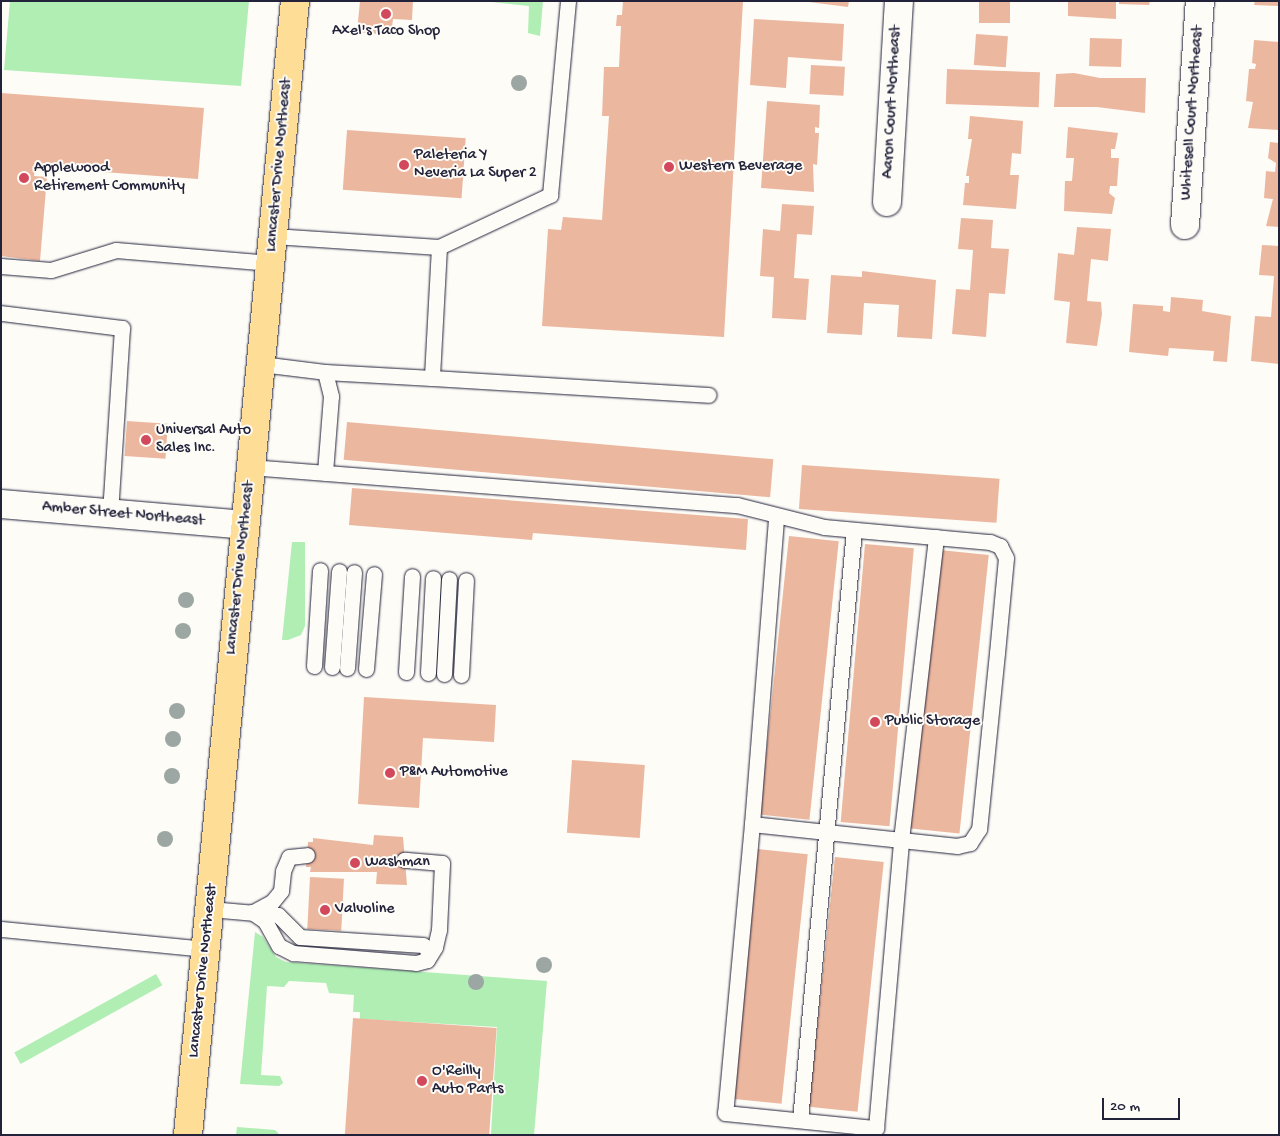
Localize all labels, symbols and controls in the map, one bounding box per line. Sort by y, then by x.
marker: Axel's Taco Shop [380,8,392,20]
place label: Axel's Taco Shop [332,22,440,42]
street label: Aaron Court Northeast [879,25,907,179]
street label: Whitesell Court Northeast [1177,25,1209,201]
street label: Lancaster Drive Northeast [263,77,297,253]
place label: Paleteria Y Neveria La Super 2 [414,146,537,184]
place label: Western Beverage [679,157,802,177]
place label: Applewood Retirement Community [34,159,185,197]
marker: Paleteria Y Neveria La Super 2 [398,159,410,171]
marker: Western Beverage [663,161,675,173]
marker: Applewood Retirement Community [18,172,30,184]
place label: Universal Auto Sales Inc. [156,421,251,459]
marker: Universal Auto Sales Inc. [140,434,152,446]
street label: Lancaster Drive Northeast [222,480,260,656]
street label: Amber Street Northeast [41,498,205,532]
place label: Public Storage [885,712,980,732]
marker: Public Storage [869,716,881,728]
place label: P&M Automotive [400,763,508,783]
marker: P&M Automotive [384,767,396,779]
place label: Washman [365,853,430,873]
marker: Washman [349,857,361,869]
street label: Lancaster Drive Northeast [185,883,223,1059]
place label: Valvoline [335,900,395,920]
marker: Valvoline [319,904,331,916]
place label: O'Reilly Auto Parts [432,1062,503,1100]
marker: O'Reilly Auto Parts [416,1075,428,1087]
scale bar [1105,1088,1182,1120]
text: 20 m [1110,1098,1140,1116]

